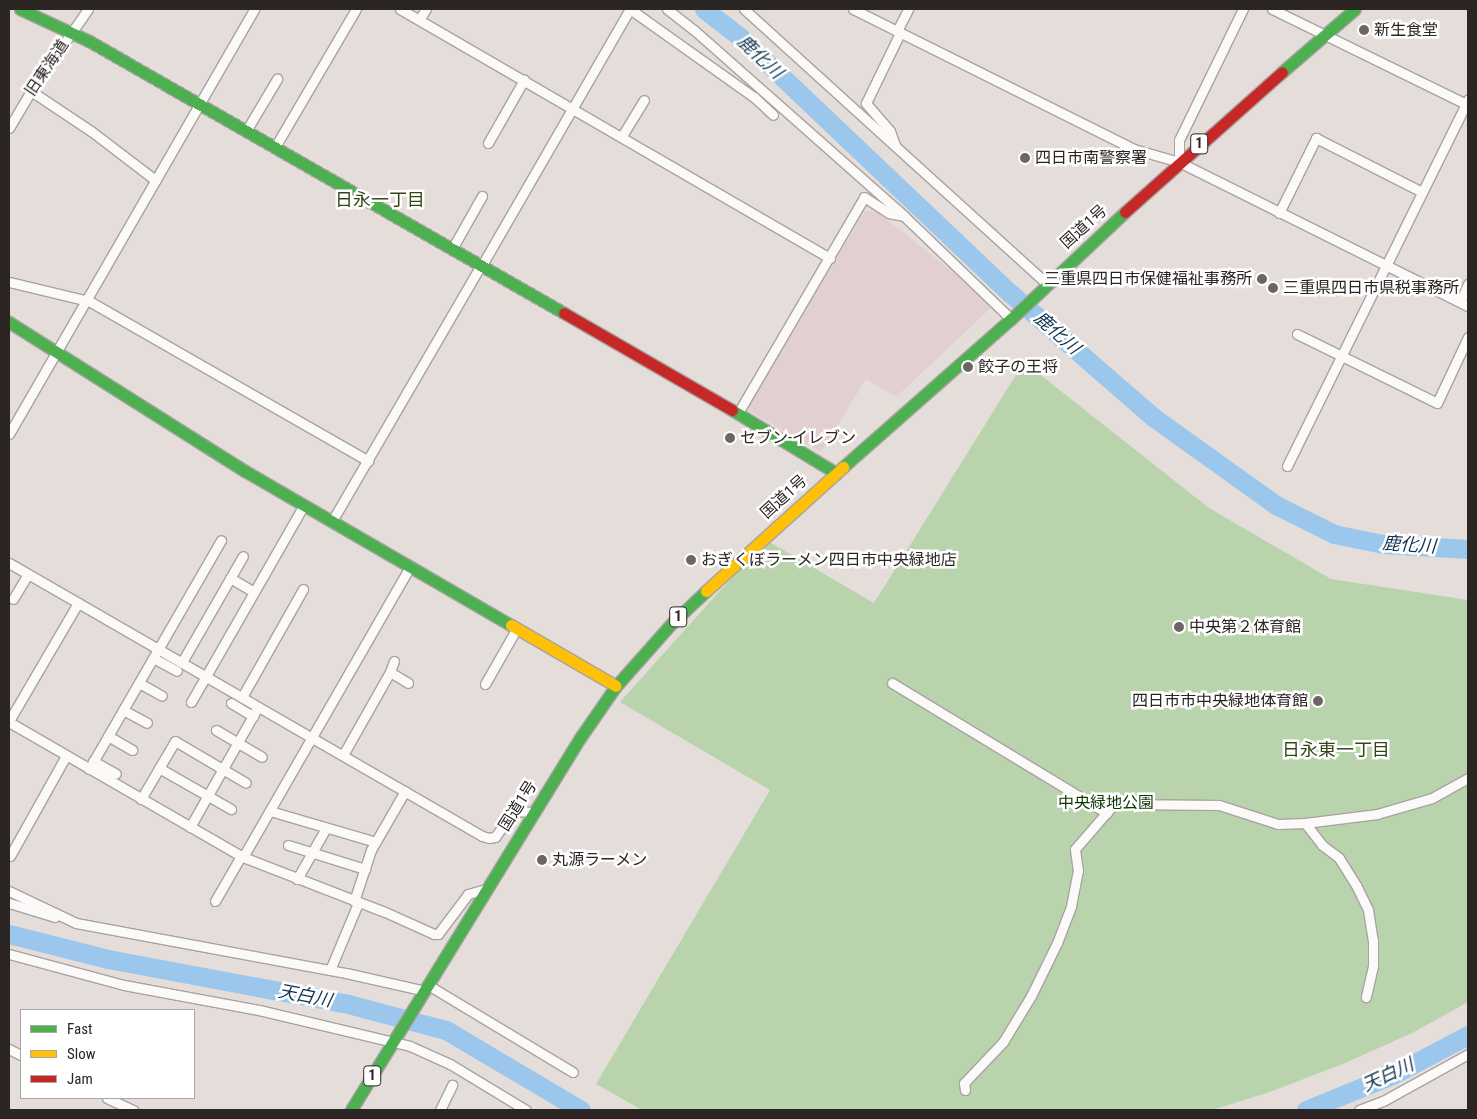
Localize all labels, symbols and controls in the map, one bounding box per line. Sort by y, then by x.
place label: 新生食堂 [1374,20,1438,40]
marker: 新生食堂 [1358,24,1370,36]
water label: 鹿化川 [733,31,787,83]
street label: 旧東海道 [21,36,73,100]
road number: 1 [1189,132,1209,156]
place label: 四日市南警察署 [1035,148,1147,168]
marker: 四日市南警察署 [1019,152,1031,164]
district label: 日永一丁目 [335,189,425,211]
street label: 国道1号 [1057,201,1111,253]
place label: 三重県四日市保健福祉事務所 [1044,269,1252,289]
marker: 三重県四日市保健福祉事務所 [1256,273,1268,285]
place label: 三重県四日市県税事務所 [1283,278,1459,298]
marker: 三重県四日市県税事務所 [1267,282,1279,294]
water label: 鹿化川 [1030,307,1084,359]
place label: 餃子の王将 [978,357,1058,377]
marker: 餃子の王将 [962,361,974,373]
place label: セブン-イレブン [740,428,856,448]
marker: セブン-イレブン [724,432,736,444]
street label: 国道1号 [757,471,811,523]
water label: 鹿化川 [1381,532,1437,558]
place label: おぎくぼラーメン四日市中央緑地店 [701,550,957,570]
marker: おぎくぼラーメン四日市中央緑地店 [685,554,697,566]
road number: 1 [668,604,688,630]
place label: 中央第２体育館 [1189,617,1301,637]
marker: 中央第２体育館 [1173,621,1185,633]
place label: 四日市市中央緑地体育館 [1132,691,1308,711]
marker: 四日市市中央緑地体育館 [1312,695,1324,707]
district label: 日永東一丁目 [1282,739,1390,761]
street label: 国道1号 [495,777,541,835]
park label: 中央緑地公園 [1058,793,1154,813]
place label: 丸源ラーメン [552,850,648,870]
marker: 丸源ラーメン [536,854,548,866]
water label: 天白川 [276,980,334,1012]
legend [20,1009,195,1099]
text: Fast [67,1020,92,1038]
text: Slow [67,1045,96,1063]
water label: 天白川 [1359,1054,1417,1096]
road number: 1 [362,1064,382,1088]
text: Jam [67,1070,93,1088]

